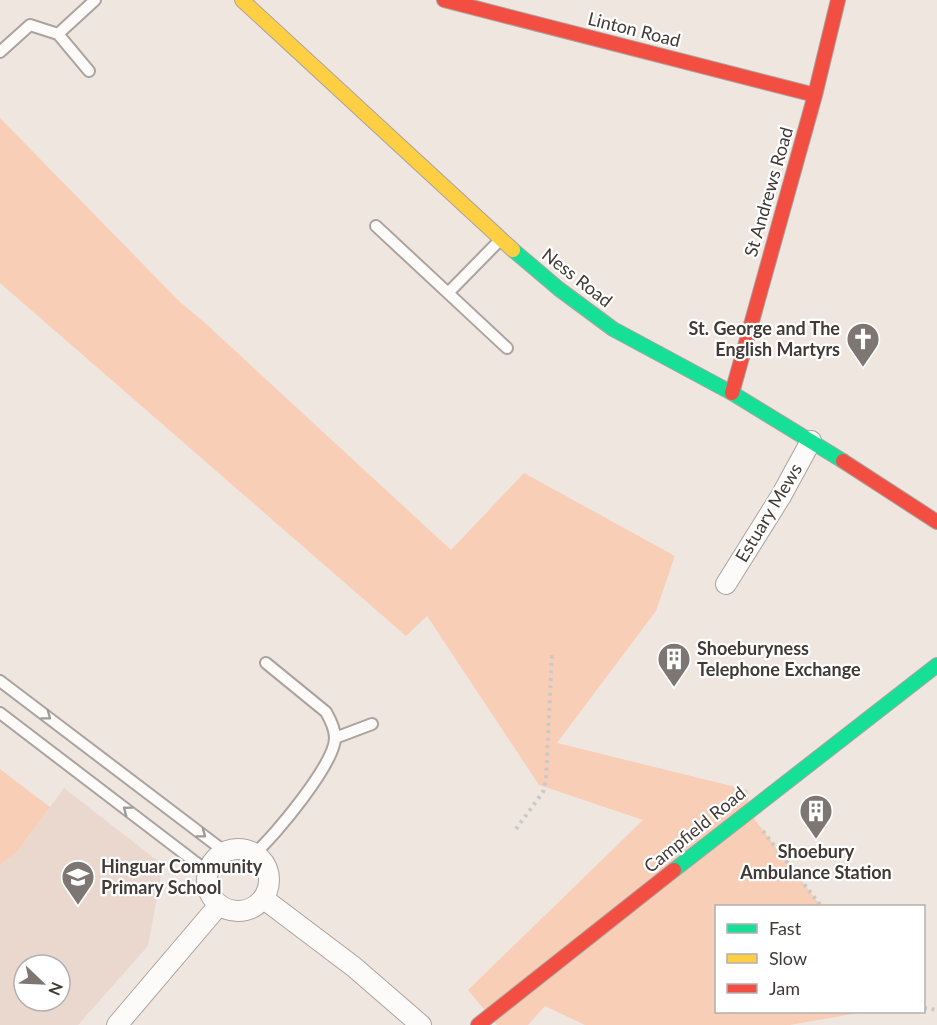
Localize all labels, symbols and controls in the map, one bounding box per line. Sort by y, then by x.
street label: Linton Road [586,7,683,51]
street label: St Andrews Road [739,124,797,259]
street label: Ness Road [538,243,617,311]
place label: St. George and The English Martyrs [689,317,840,360]
church icon: St. George and The English Martyrs [845,321,881,368]
street label: Estuary Mews [730,459,806,566]
place label: Shoeburyness Telephone Exchange [697,637,861,680]
building icon: Shoeburyness Telephone Exchange [656,641,692,688]
one-way arrow [40,709,51,720]
street label: Campfield Road [639,782,750,877]
building icon: Shoebury Ambulance Station [798,793,834,840]
one-way arrow [123,806,134,817]
one-way arrow [195,827,206,838]
place label: Shoebury Ambulance Station [739,840,892,883]
place label: Hinguar Community Primary School [101,855,263,898]
school or university icon: Hinguar Community Primary School [60,859,96,906]
legend [715,905,925,1013]
text: Fast [769,917,802,939]
text: Slow [769,947,807,969]
north arrow [12,953,72,1013]
text: Jam [769,977,800,999]
text: N [45,980,67,998]

